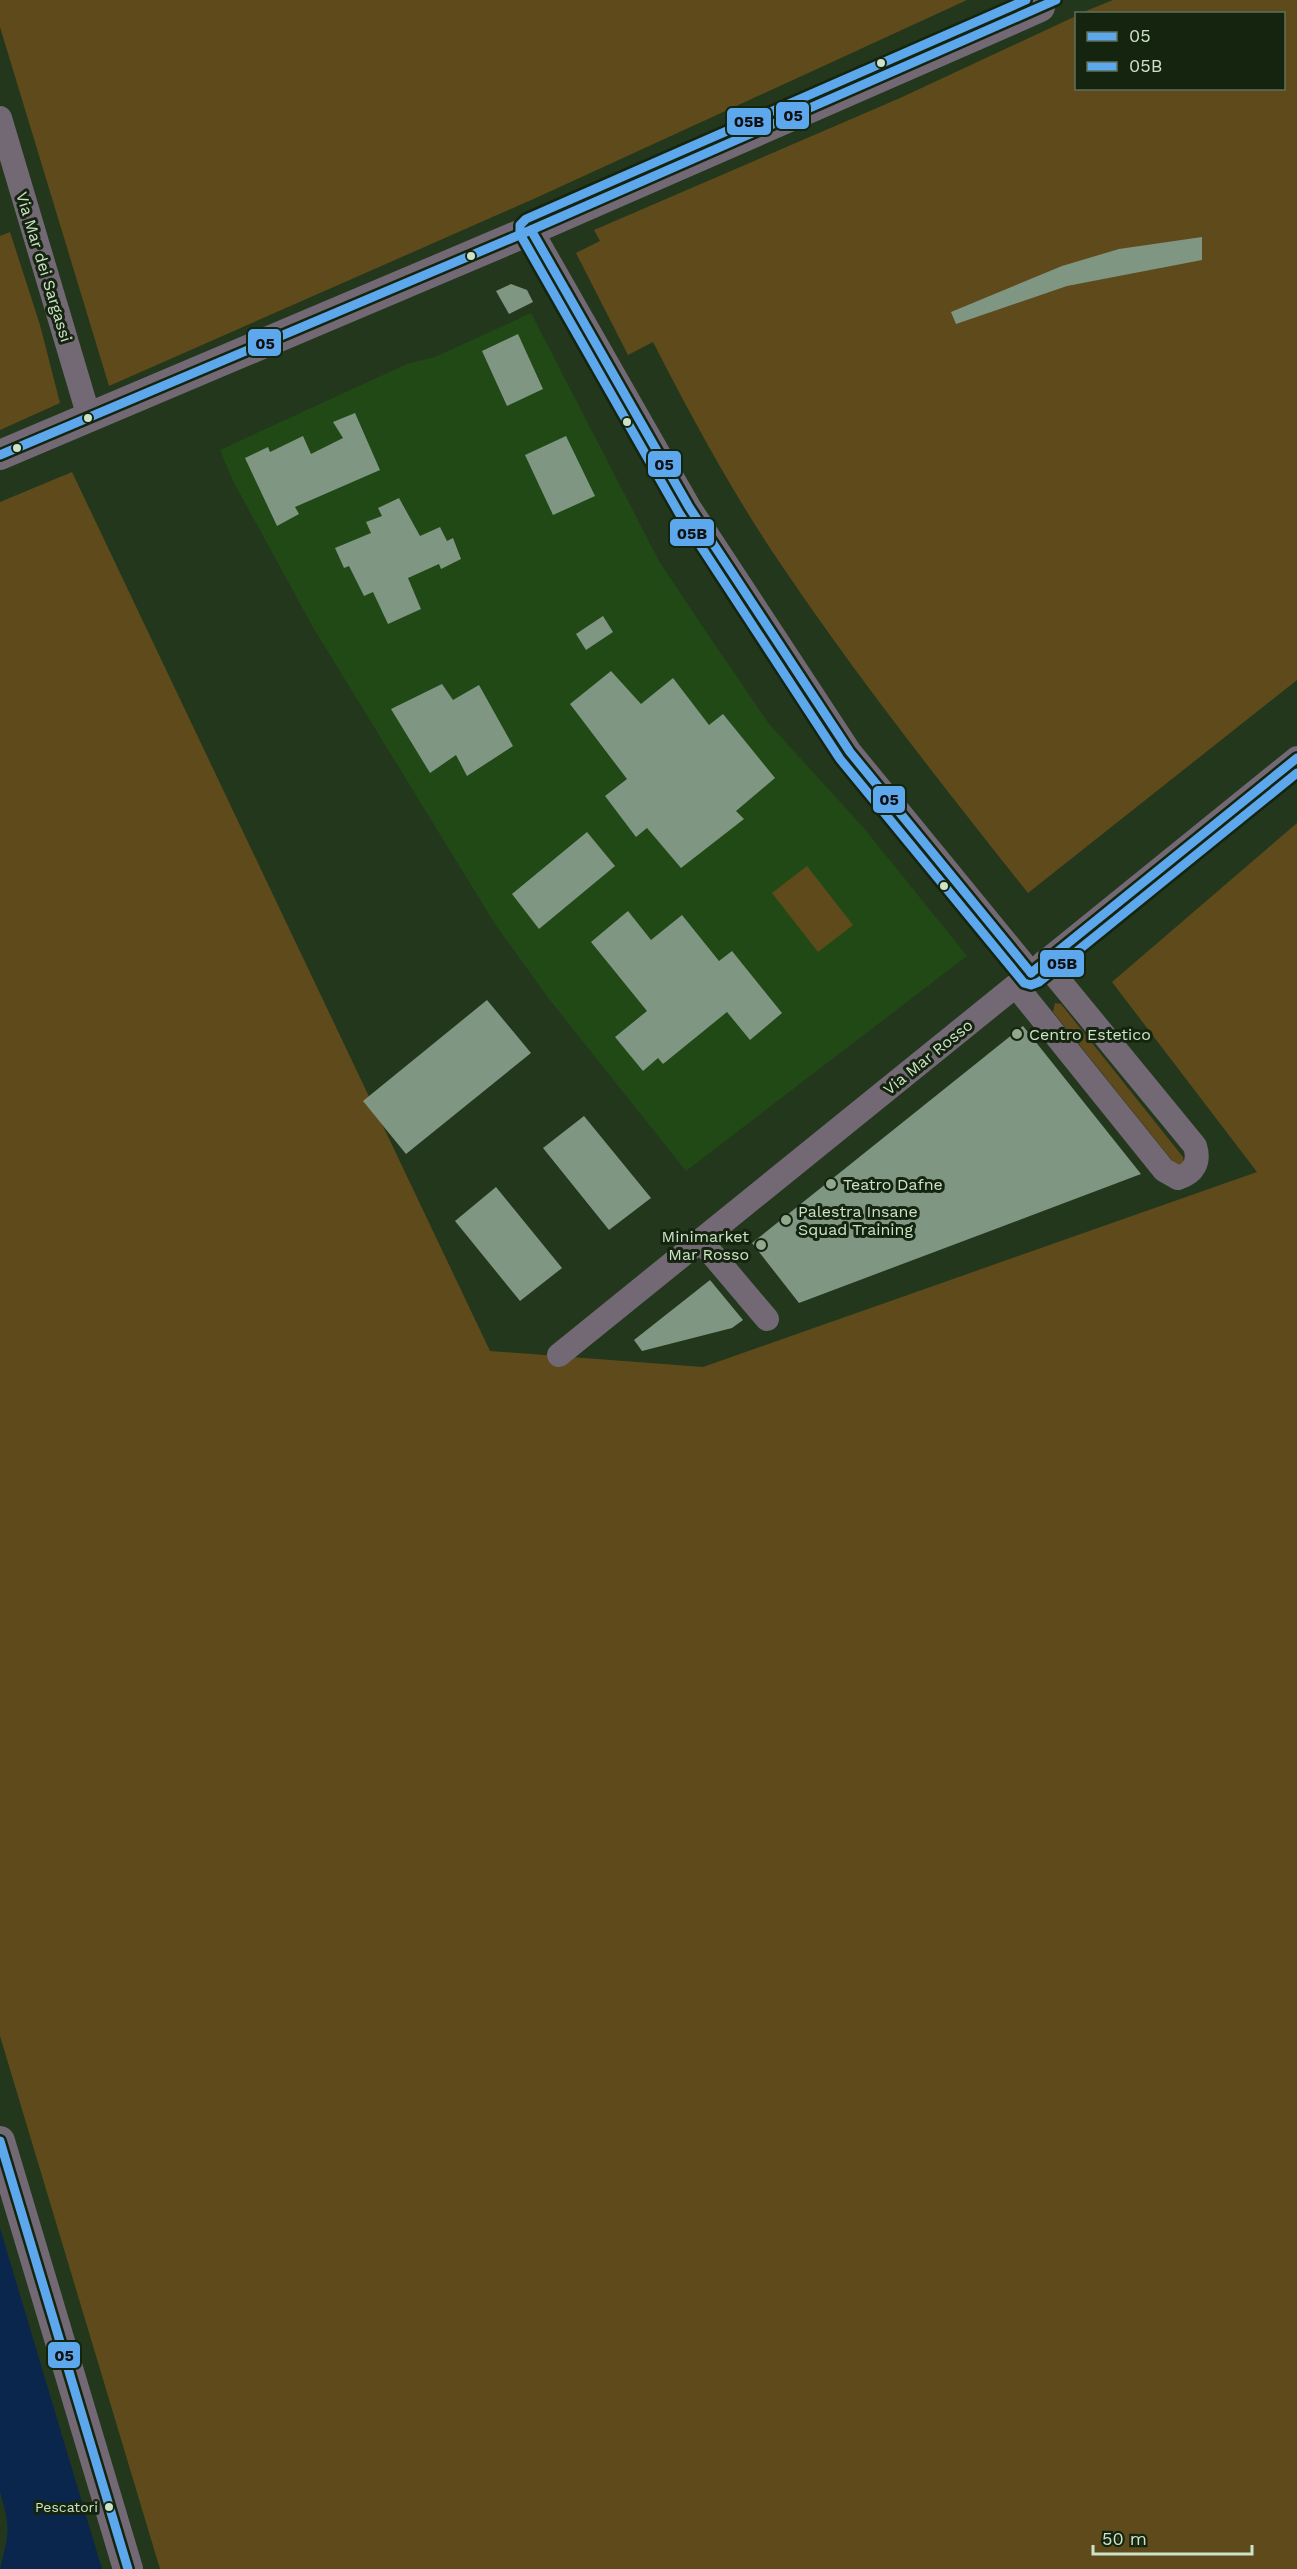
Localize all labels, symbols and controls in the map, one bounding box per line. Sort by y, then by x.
legend [1075,12,1285,90]
text: 05 [1129,25,1151,46]
text: 05B [1129,55,1162,76]
unlabelled marker [875,57,887,69]
line badge: 05 [775,101,810,130]
text: 05 [783,106,803,125]
line badge: 05B [726,107,772,136]
text: 05B [734,112,764,131]
street label: Via Mar dei Sargassi [12,190,76,344]
unlabelled marker [465,250,477,262]
line badge: 05 [247,328,282,357]
text: 05 [255,334,275,353]
unlabelled marker [82,412,94,424]
unlabelled marker [621,416,633,428]
unlabelled marker [11,442,23,454]
line badge: 05 [647,450,682,478]
text: 05 [654,455,674,474]
line badge: 05B [669,518,715,547]
text: 05B [677,524,707,543]
line badge: 05 [872,785,906,814]
text: 05 [879,790,899,809]
unlabelled marker [938,880,950,892]
line badge: 05B [1039,949,1085,978]
text: 05B [1047,954,1077,973]
street label: Via Mar Rosso [879,1015,977,1099]
place label: Centro Estetico [1029,1025,1151,1044]
marker: Centro Estetico [1010,1027,1024,1041]
place label: Teatro Dafne [843,1175,943,1194]
marker: Teatro Dafne [824,1177,838,1191]
place label: Palestra Insane Squad Training [798,1202,918,1239]
marker: Palestra Insane Squad Training [779,1213,793,1227]
place label: Minimarket Mar Rosso [662,1227,749,1264]
marker: Minimarket Mar Rosso [754,1238,768,1252]
line badge: 05 [47,2341,81,2369]
text: 05 [54,2346,74,2365]
place label: Pescatori [35,2499,98,2515]
marker: Pescatori [103,2501,115,2513]
scale bar [1093,2518,1252,2556]
text: 50 m [1102,2528,1147,2549]

